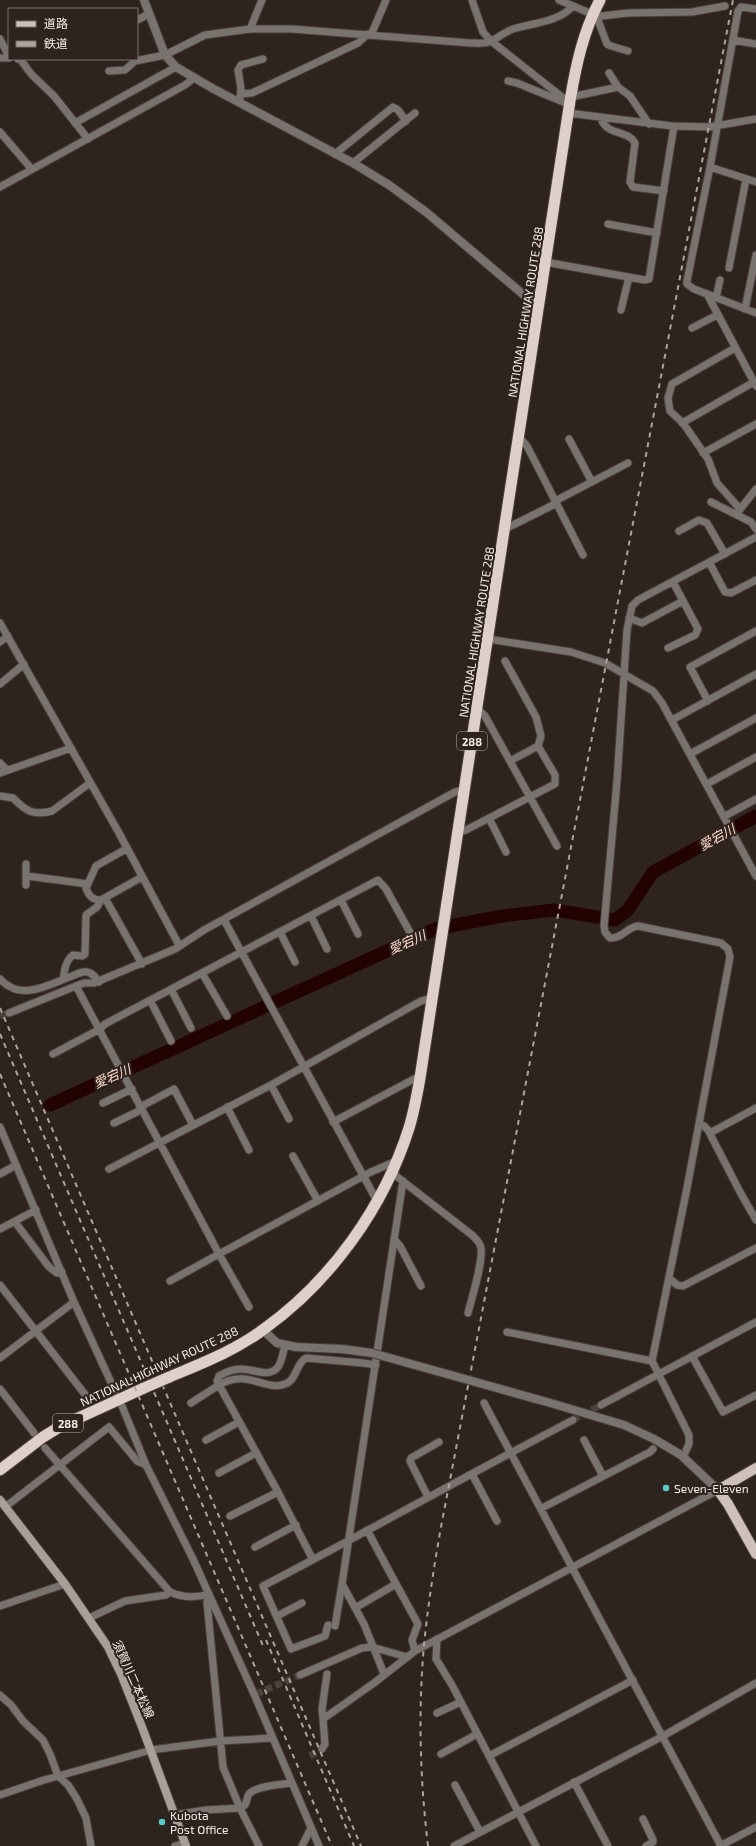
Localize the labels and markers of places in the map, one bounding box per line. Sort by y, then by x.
place label: Seven-Eleven [674,1481,749,1495]
marker: Seven-Eleven [661,1483,671,1493]
place label: Kubota Post Office [170,1808,229,1836]
marker: Kubota Post Office [157,1817,167,1827]

